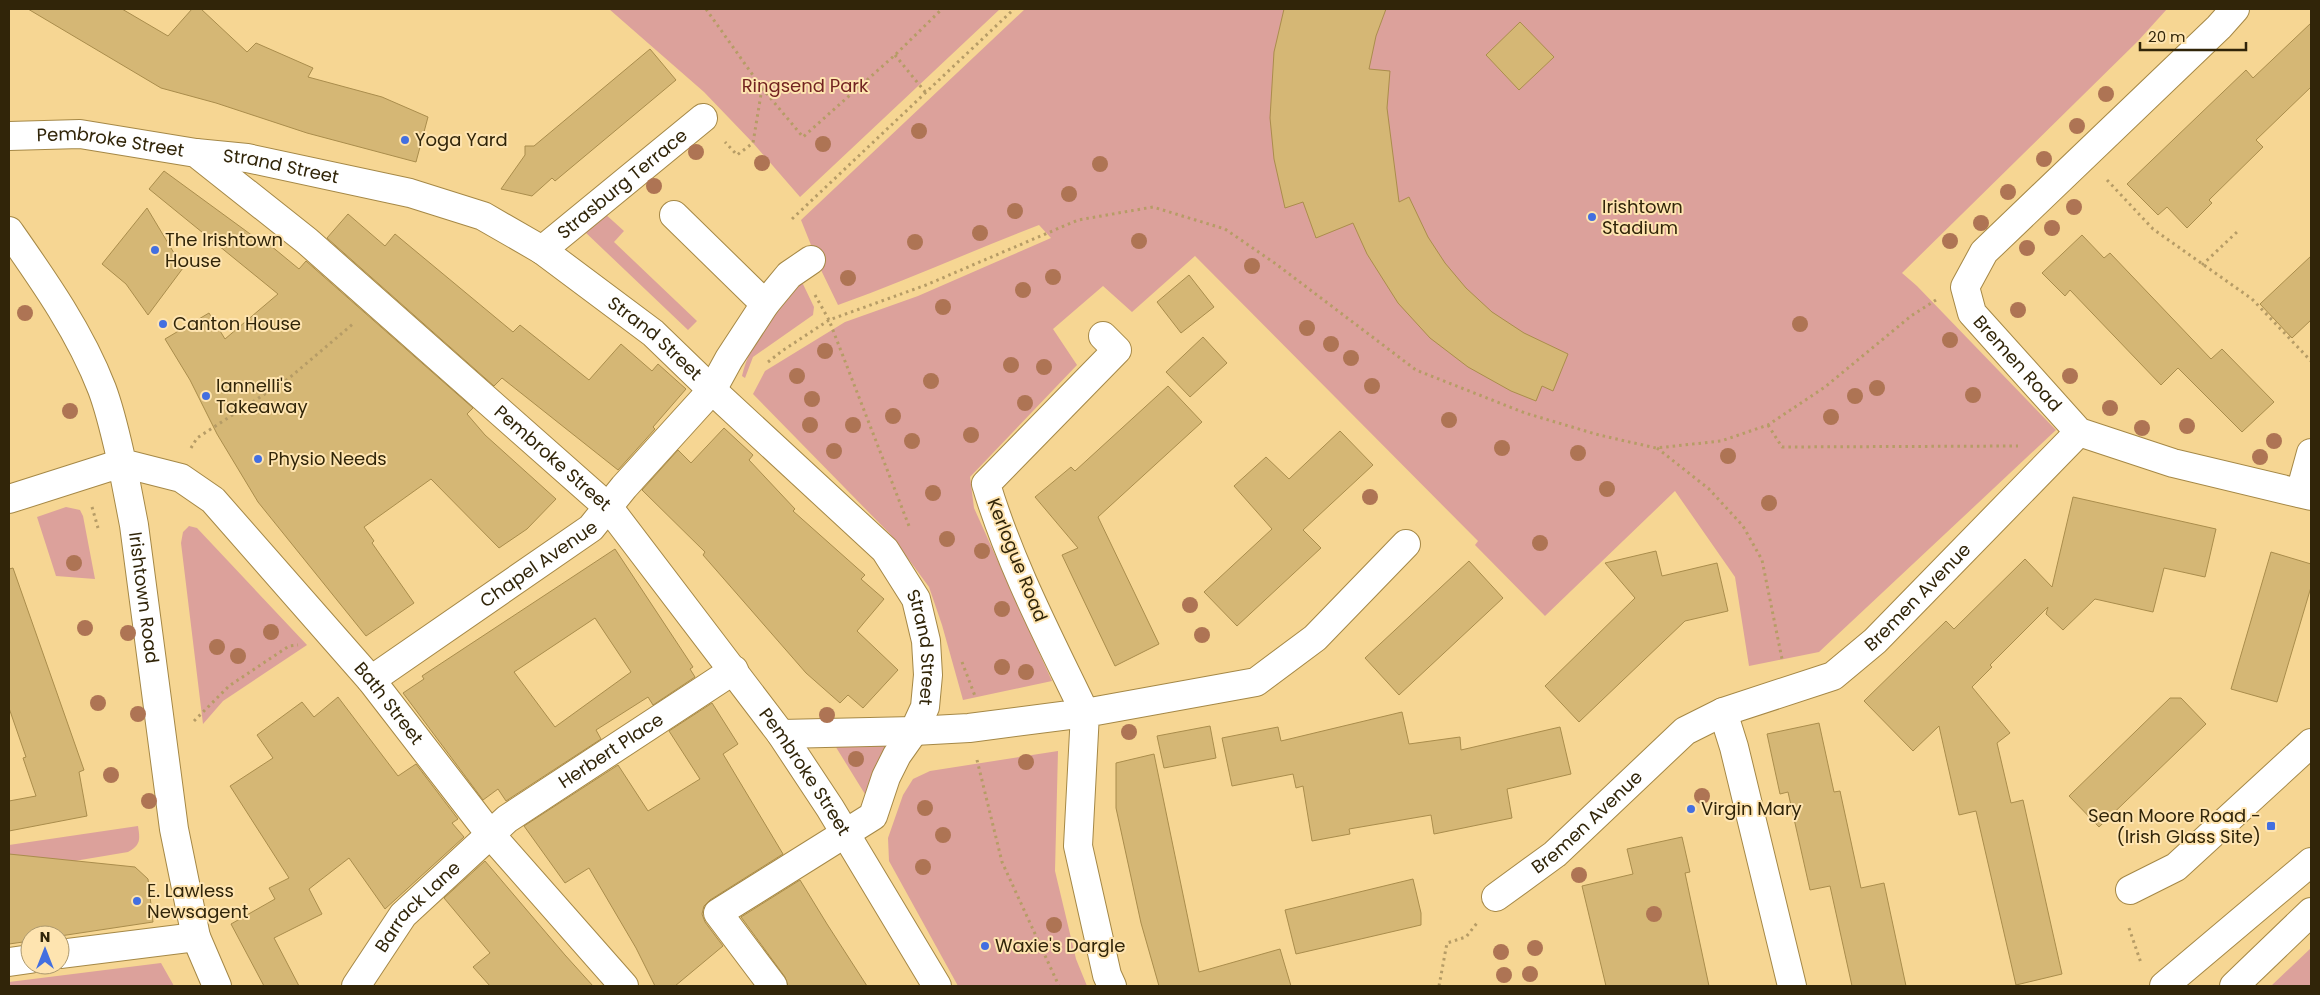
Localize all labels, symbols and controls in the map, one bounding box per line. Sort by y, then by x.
scale bar [2140,20,2246,52]
text: 20 m [2148,26,2186,47]
park label: Ringsend Park [742,73,869,98]
street label: Pembroke Street [36,121,186,163]
street label: Strasburg Terrace [552,123,692,245]
place label: Yoga Yard [415,127,508,152]
marker: Yoga Yard [399,134,411,146]
street label: Strand Street [222,143,341,189]
place label: Irishtown Stadium [1602,194,1683,240]
marker: Irishtown Stadium [1586,211,1598,223]
place label: The Irishtown House [165,227,283,273]
marker: The Irishtown House [149,244,161,256]
street label: Strand Street [603,290,708,386]
street label: Bremen Road [1968,309,2068,417]
place label: Canton House [173,311,301,336]
marker: Canton House [157,318,169,330]
place label: Iannelli's Takeaway [216,373,308,419]
marker: Iannelli's Takeaway [200,390,212,402]
street label: Pembroke Street [489,399,617,516]
place label: Physio Needs [268,446,387,471]
marker: Physio Needs [252,453,264,465]
street label: Kerlogue Road [981,494,1054,625]
street label: Chapel Avenue [475,514,602,613]
street label: Irishtown Road [123,530,165,665]
street label: Bremen Avenue [1859,537,1976,657]
street label: Strand Street [901,584,941,707]
street label: Bath Street [349,656,429,750]
street label: Pembroke Street [753,703,857,840]
street label: Herbert Place [553,707,668,794]
street label: Bremen Avenue [1526,765,1648,879]
place label: Virgin Mary [1701,796,1802,821]
marker: Virgin Mary [1685,803,1697,815]
place label: Sean Moore Road - (Irish Glass Site) [2088,803,2261,849]
marker: Sean Moore Road - (Irish Glass Site) [2265,820,2277,832]
street label: Barrack Lane [369,855,466,957]
place label: E. Lawless Newsagent [147,878,249,924]
marker: E. Lawless Newsagent [131,895,143,907]
north arrow [20,925,70,975]
text: N [40,927,50,947]
place label: Waxie's Dargle [995,933,1125,958]
marker: Waxie's Dargle [979,940,991,952]

